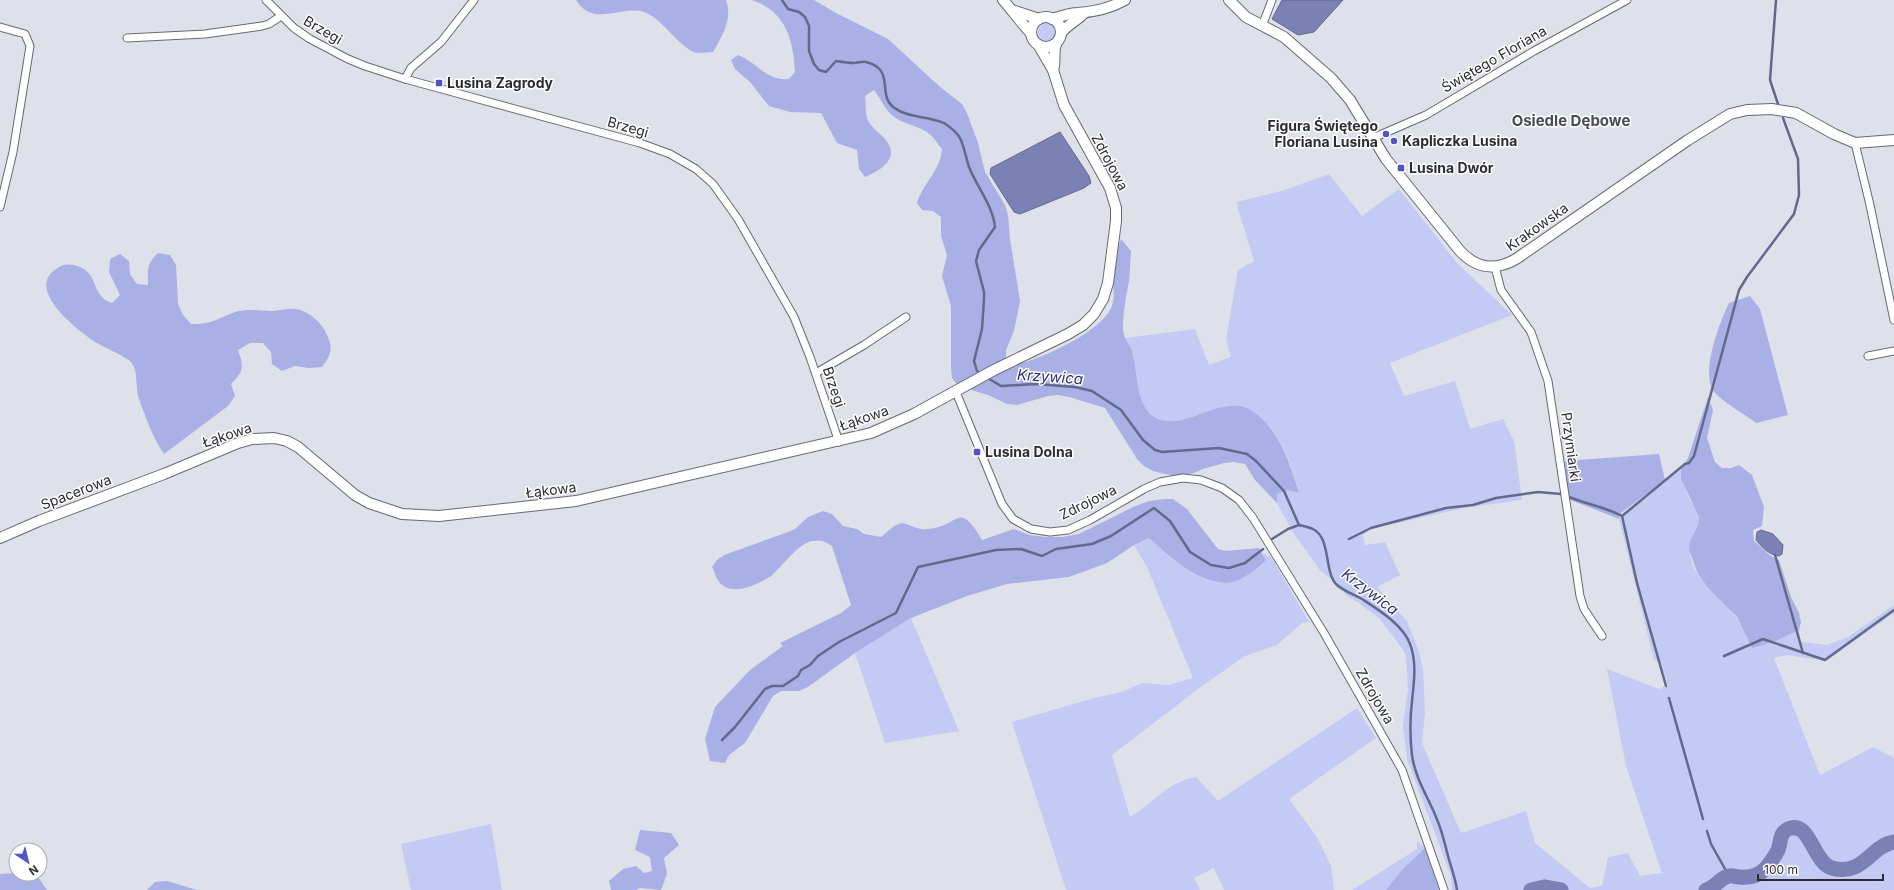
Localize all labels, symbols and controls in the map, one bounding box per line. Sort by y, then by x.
street label: Brzegi [301,12,346,47]
street label: Świętego Floriana [1438,22,1549,96]
place label: Lusina Zagrody [447,74,554,91]
marker: Lusina Zagrody [434,78,444,88]
district label: Osiedle Dębowe [1512,111,1630,130]
street label: Brzegi [606,113,651,140]
place label: Figura Świętego Floriana Lusina [1268,117,1378,150]
marker: Figura Świętego Floriana Lusina [1381,129,1391,139]
street label: Zdrojowa [1088,131,1132,193]
place label: Kapliczka Lusina [1402,132,1517,149]
marker: Kapliczka Lusina [1389,136,1399,146]
place label: Lusina Dwór [1409,159,1494,176]
marker: Lusina Dwór [1396,163,1406,173]
street label: Krakowska [1502,199,1571,254]
street label: Brzegi [820,364,849,410]
water label: Krzywica [1016,365,1084,388]
street label: Łąkowa [837,401,891,434]
street label: Przymiarki [1558,411,1585,483]
street label: Łąkowa [200,419,254,450]
place label: Lusina Dolna [985,443,1073,460]
marker: Lusina Dolna [972,447,982,457]
street label: Spacerowa [38,470,114,513]
street label: Łąkowa [525,478,577,501]
street label: Zdrojowa [1056,480,1119,523]
water label: Krzywica [1338,564,1402,619]
street label: Zdrojowa [1353,665,1398,727]
north arrow [8,842,48,882]
scale bar [1758,856,1883,882]
text: N [26,862,41,878]
text: 100 m [1764,862,1798,877]

